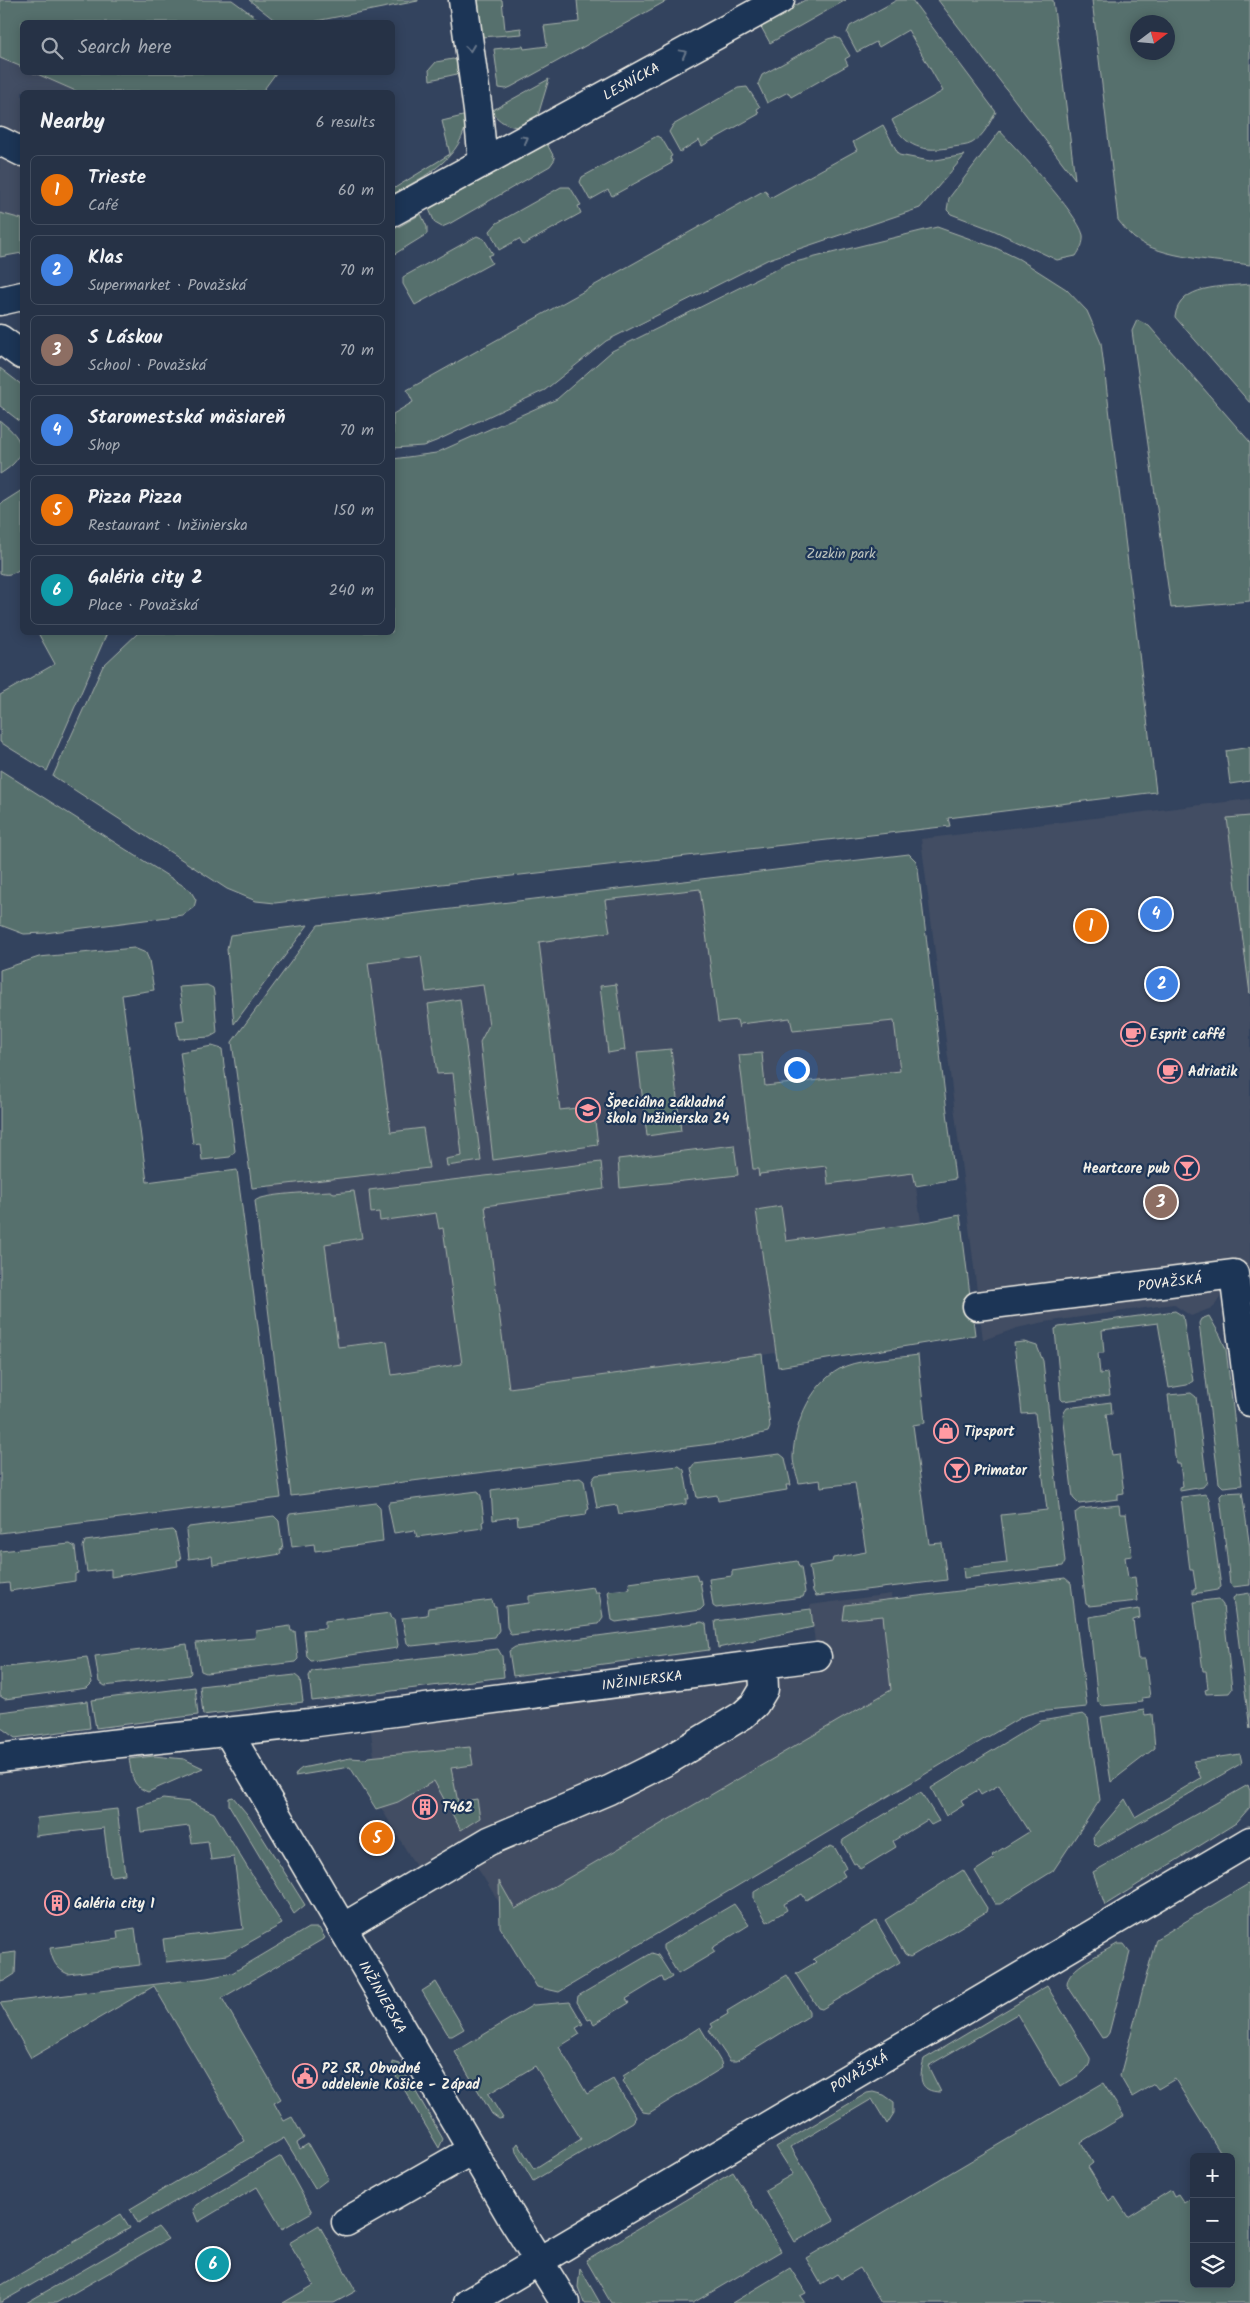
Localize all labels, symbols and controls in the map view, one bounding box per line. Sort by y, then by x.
north arrow [1130,15,1175,60]
search box [20,20,395,75]
text: Search here [78,33,172,63]
icon: search [38,34,66,62]
one-way arrow [464,44,474,53]
one-way arrow [678,49,687,59]
street label: LESNÍCKA [599,57,664,107]
text: Nearby [40,106,105,139]
text: 6 results [316,110,375,135]
one-way arrow [520,135,529,145]
text: Trieste [88,163,146,193]
text: 1 [55,178,59,203]
text: 60 m [338,178,374,203]
text: Café [88,193,118,218]
text: Klas [88,243,123,273]
text: 2 [52,258,62,283]
text: 70 m [339,258,374,283]
text: Supermarket · Považská [88,273,246,298]
text: S Láskou [88,323,162,353]
text: 3 [53,338,61,363]
text: 70 m [339,338,374,363]
text: School · Považská [88,353,206,378]
text: Staromestská mäsiareň [88,403,286,433]
text: 4 [53,418,61,443]
text: 70 m [339,418,374,443]
text: Shop [88,433,120,458]
text: Pizza Pizza [88,483,182,513]
text: 5 [53,498,61,523]
text: 150 m [333,498,374,523]
text: Restaurant · Inžinierska [88,513,248,538]
park label: Zuzkin park [806,543,876,565]
text: Galéria city 2 [88,563,203,593]
text: 6 [53,578,61,603]
text: 240 m [329,578,374,603]
text: Place · Považská [88,593,198,618]
pin: 4 [1140,895,1172,933]
pin: 1 [1075,907,1107,945]
pin: 2 [1146,965,1178,1003]
cafe icon: Esprit caffé [1120,1021,1146,1047]
place label: Esprit caffé [1150,1024,1225,1046]
your location [784,1057,810,1083]
cafe icon: Adriatik [1157,1058,1183,1084]
place label: Adriatik [1188,1061,1238,1083]
place label: Špeciálna základná škola Inžinierska 24 [606,1092,730,1130]
school or university icon: Špeciálna základná škola Inžinierska 24 [575,1097,601,1123]
bar icon: Heartcore pub [1174,1155,1200,1181]
place label: Heartcore pub [1083,1158,1170,1180]
pin: 3 [1145,1183,1177,1221]
street label: POVAŽSKÁ [1137,1268,1204,1298]
shop icon: Tipsport [933,1418,959,1444]
place label: Tipsport [964,1421,1015,1443]
bar icon: Primator [944,1457,970,1483]
place label: Primator [974,1460,1028,1482]
street label: INŽINIERSKA [600,1665,684,1697]
building icon: T462 [412,1794,438,1820]
place label: T462 [442,1797,473,1819]
pin: 5 [361,1819,393,1857]
building icon: Galéria city 1 [44,1890,70,1916]
place label: Galéria city 1 [74,1893,155,1915]
street label: INŽINIERSKA [352,1957,412,2038]
street label: POVAŽSKÁ [826,2047,893,2099]
place label: PZ SR, Obvodné oddelenie Košice - Západ [322,2058,480,2096]
public building icon: PZ SR, Obvodné oddelenie Košice - Západ [292,2063,318,2089]
map controls [1190,2153,1235,2288]
button: + [1190,2153,1235,2198]
button: − [1190,2198,1235,2243]
button: layers [1190,2243,1235,2288]
pin: 6 [197,2245,229,2283]

